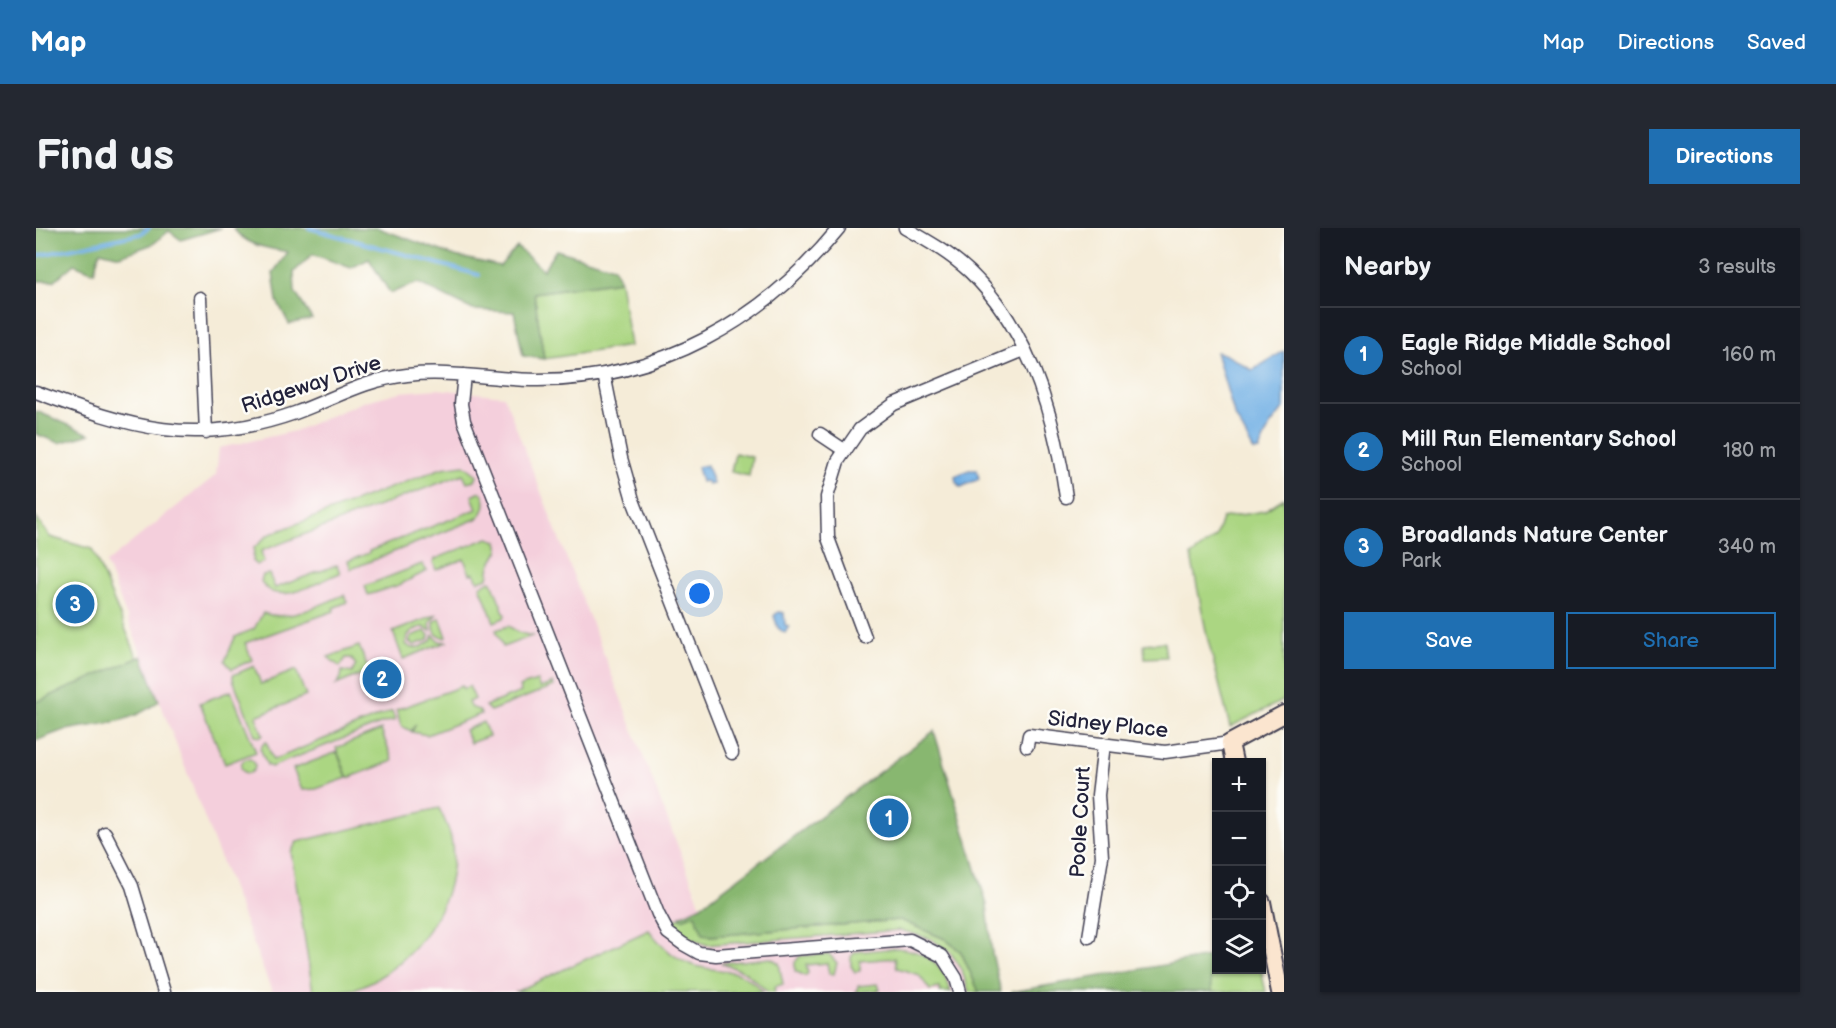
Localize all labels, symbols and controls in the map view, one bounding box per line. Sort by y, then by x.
text: Map [30,26,86,59]
text: Map [1542,30,1585,55]
text: Directions [1618,30,1714,55]
text: Saved [1747,30,1806,55]
button: Directions [1649,129,1800,184]
text: Find us [36,131,174,182]
text: Nearby [1344,252,1431,283]
text: 3 results [1698,255,1776,279]
text: Eagle Ridge Middle School [1401,330,1671,357]
text: 1 [1359,343,1368,367]
text: 160 m [1722,343,1776,367]
street label: Ridgeway Drive [238,350,384,419]
text: School [1401,357,1462,381]
text: Mill Run Elementary School [1401,426,1676,453]
text: 2 [1358,439,1369,463]
text: 180 m [1723,439,1776,463]
text: School [1401,453,1462,477]
text: Broadlands Nature Center [1401,522,1668,549]
text: 3 [1358,535,1369,559]
text: 340 m [1718,535,1776,559]
text: Park [1401,549,1441,573]
your location [685,579,714,608]
pin: 3 [56,582,94,626]
button: Save [1344,612,1554,669]
button: Share [1566,612,1776,669]
pin: 2 [362,656,402,702]
street label: Sidney Place [1047,706,1169,743]
map controls [1212,758,1266,974]
button: + [1212,758,1266,812]
street label: Poole Court [1065,765,1096,878]
pin: 1 [870,796,908,840]
button: − [1212,812,1266,866]
button: locate [1212,866,1266,920]
button: layers [1212,920,1266,974]

